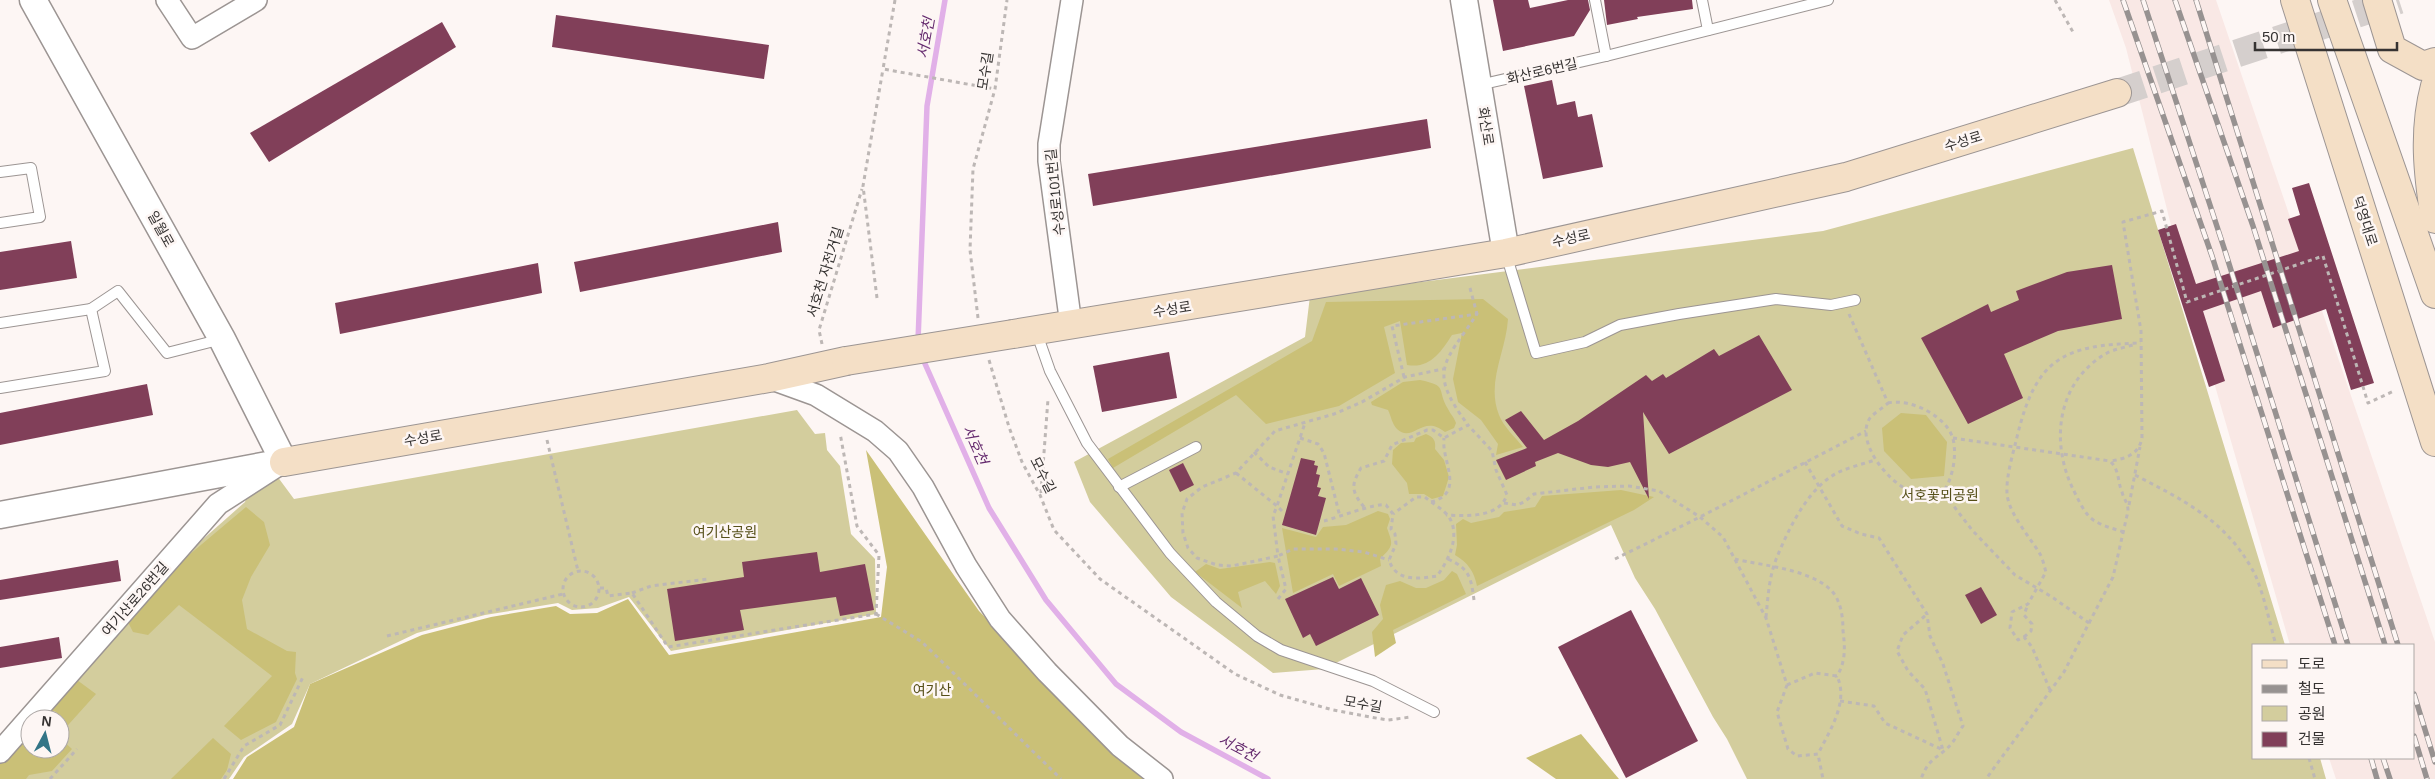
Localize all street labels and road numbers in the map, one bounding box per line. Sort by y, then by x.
street label: 모수길 [974,51,996,91]
street label: 화산로6번길 [1505,55,1579,87]
street label: 화산로 [1475,106,1497,146]
street label: 수성로 [1942,128,1984,154]
street label: 수성로101번길 [1042,148,1068,236]
street label: 덕영대로 [2349,194,2381,248]
street label: 일월로 [145,208,177,250]
street label: 서호천 자전거길 [804,225,846,319]
street label: 수성로 [1550,226,1592,250]
street label: 수성로 [1152,298,1192,320]
street label: 수성로 [403,427,444,449]
street label: 모수길 [1027,454,1059,496]
street label: 여기산로26번길 [99,559,171,639]
street label: 모수길 [1343,693,1383,715]

